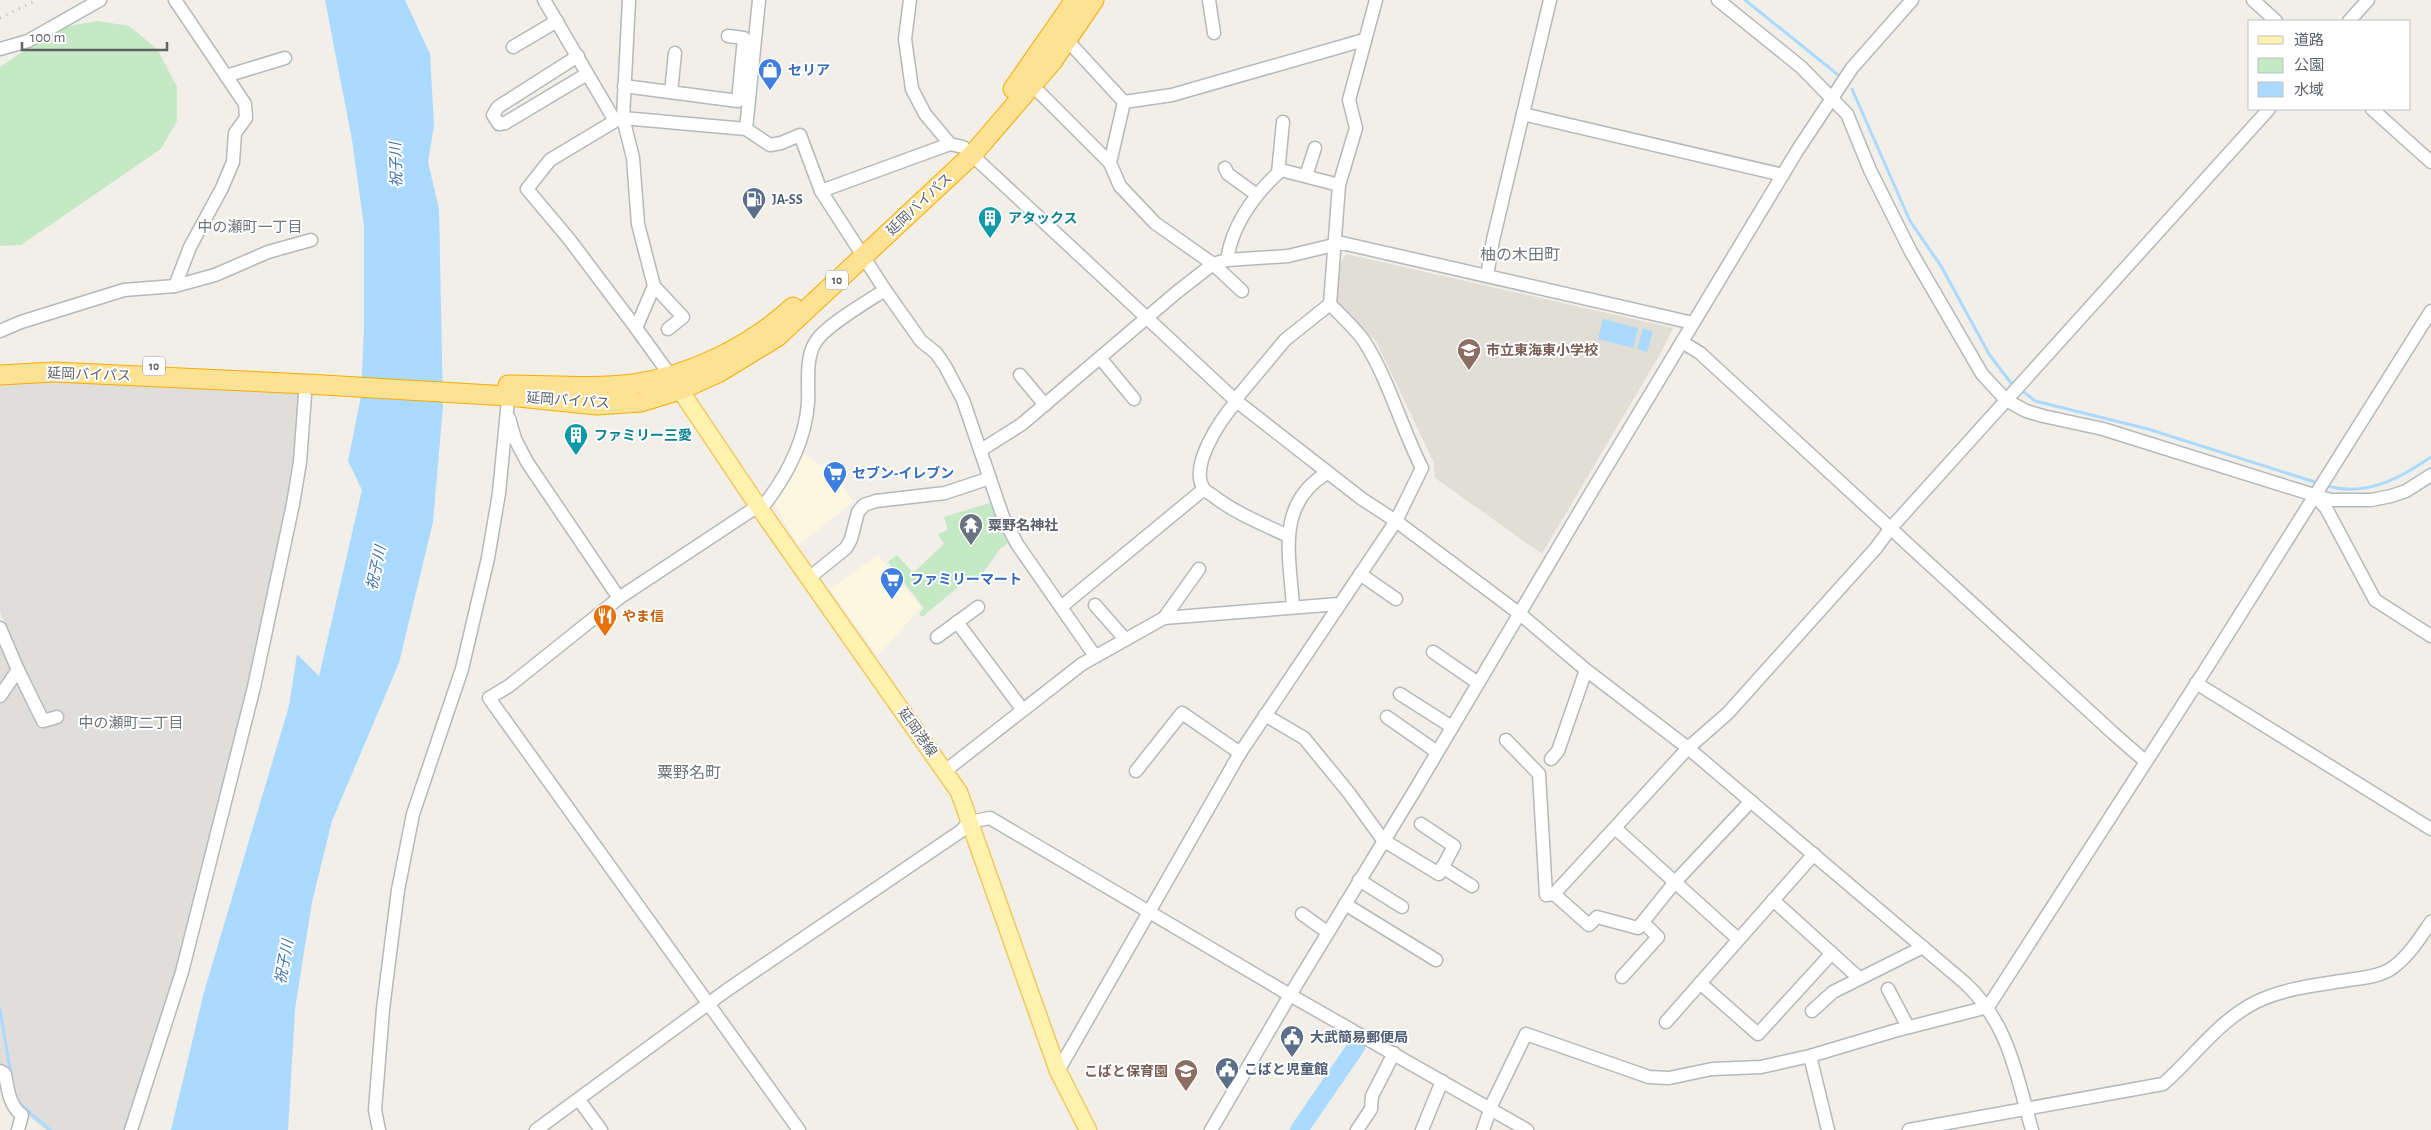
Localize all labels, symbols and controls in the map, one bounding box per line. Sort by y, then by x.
scale bar [22,20,168,52]
legend [2248,20,2411,110]
text: 100 m [30,30,65,45]
text: 道路 [2294,32,2324,48]
shop icon: セリア [757,57,783,91]
text: 公園 [2294,57,2324,73]
place label: セリア [788,64,830,78]
text: 水域 [2294,82,2324,98]
water label: 祝子川 [387,140,405,188]
street label: 延岡バイパス [884,170,955,238]
fuel station icon: JA-SS [741,186,767,220]
place label: JA-SS [772,193,803,207]
building icon: アタックス [977,205,1003,239]
place label: アタックス [1008,211,1078,226]
district label: 中の瀬町一丁目 [197,219,303,235]
district label: 柚の木田町 [1480,246,1560,263]
road number: 10 [826,270,848,290]
school or university icon: 市立東海東小学校 [1456,337,1482,371]
place label: 市立東海東小学校 [1486,343,1598,358]
road number: 10 [143,356,165,376]
street label: 延岡バイパス [47,366,131,383]
street label: 延岡バイパス [526,390,610,411]
building icon: ファミリー三愛 [563,422,589,456]
place label: ファミリー三愛 [594,428,692,443]
supermarket icon: セブン-イレブン [822,460,848,494]
place label: セブン-イレブン [852,465,954,481]
temple icon: 粟野名神社 [958,512,984,546]
place label: 粟野名神社 [988,517,1058,533]
water label: 祝子川 [363,542,389,592]
supermarket icon: ファミリーマート [879,566,905,600]
place label: ファミリーマート [910,573,1022,587]
restaurant icon: やま信 [592,603,618,637]
place label: やま信 [622,609,664,624]
street label: 延岡港線 [895,705,940,760]
district label: 中の瀬町二丁目 [78,715,184,731]
district label: 粟野名町 [657,764,721,781]
water label: 祝子川 [272,936,296,986]
public building icon: 大武簡易郵便局 [1279,1024,1305,1058]
place label: 大武簡易郵便局 [1310,1029,1408,1045]
public building icon: こばと児童館 [1214,1056,1240,1090]
school or university icon: こばと保育園 [1173,1058,1199,1092]
place label: こばと児童館 [1244,1062,1328,1077]
place label: こばと保育園 [1084,1064,1168,1079]

